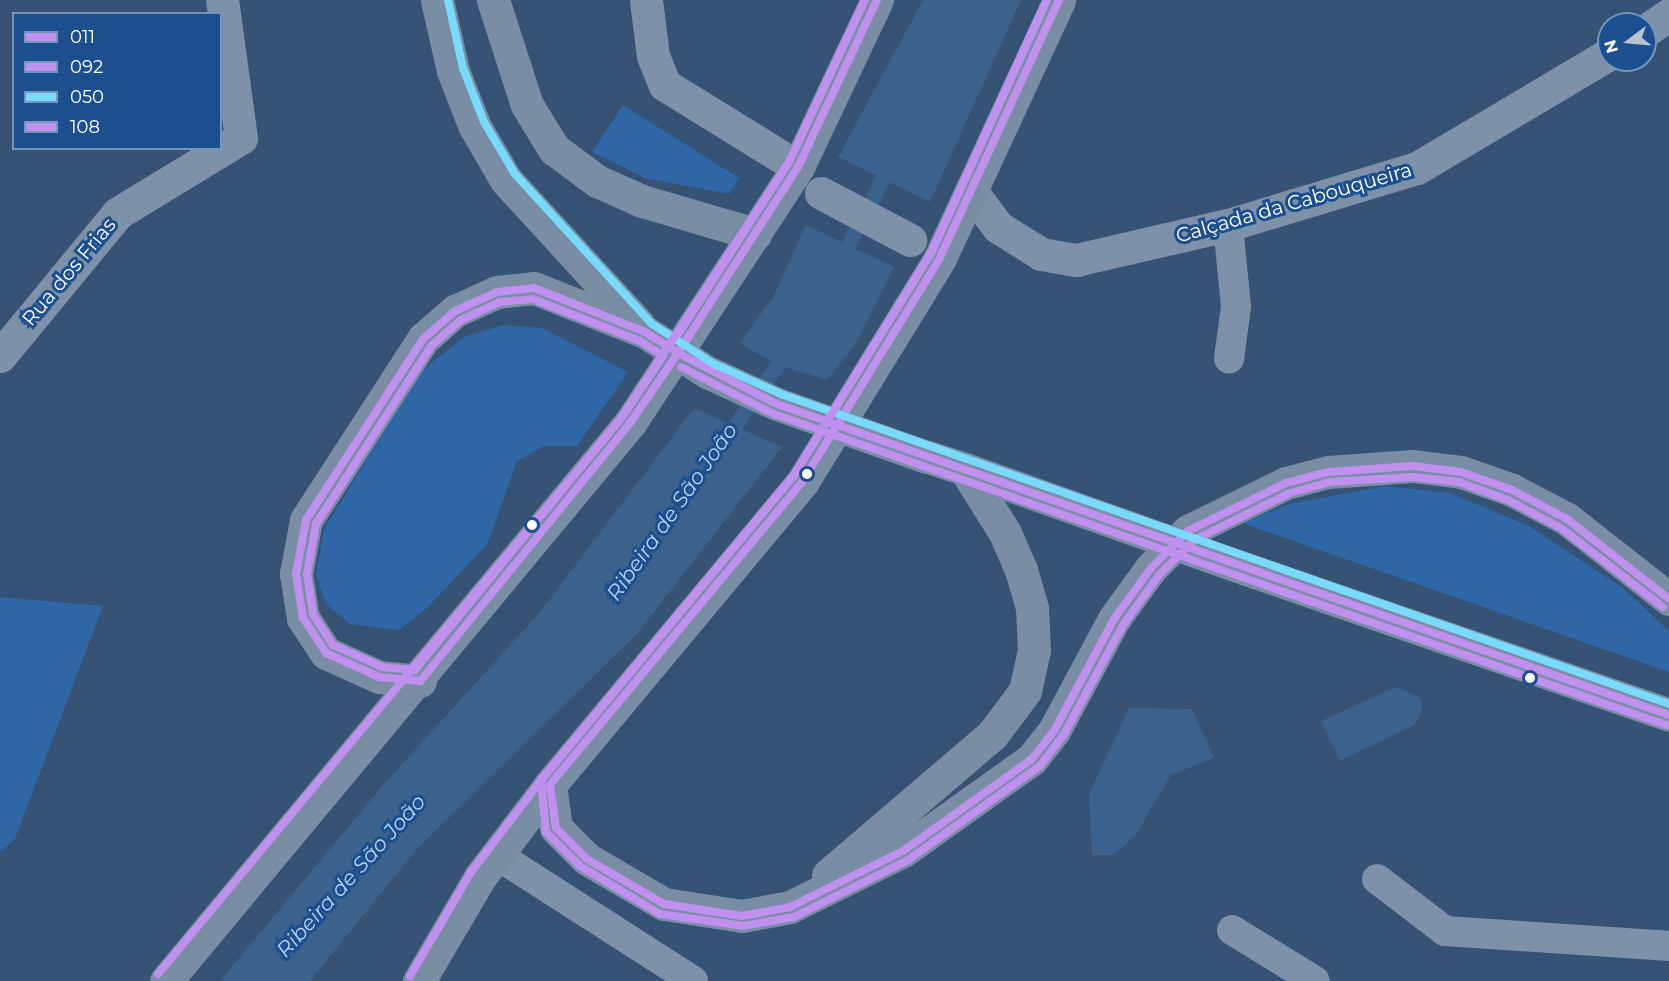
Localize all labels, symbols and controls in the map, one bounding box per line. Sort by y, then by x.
legend [12,12,222,150]
north arrow [1597,12,1657,72]
text: 011 [70,26,95,48]
text: N [1600,38,1622,55]
text: 092 [70,56,103,78]
text: 050 [70,86,104,108]
text: 108 [70,116,100,138]
street label: Calçada da Cabouqueira [1173,158,1415,248]
street label: Rua dos Frias [17,213,121,331]
water label: Ribeira de São João [601,419,743,605]
unlabelled marker [801,468,813,480]
unlabelled marker [526,519,538,531]
unlabelled marker [1524,672,1536,684]
water label: Ribeira de São João [271,789,431,963]

